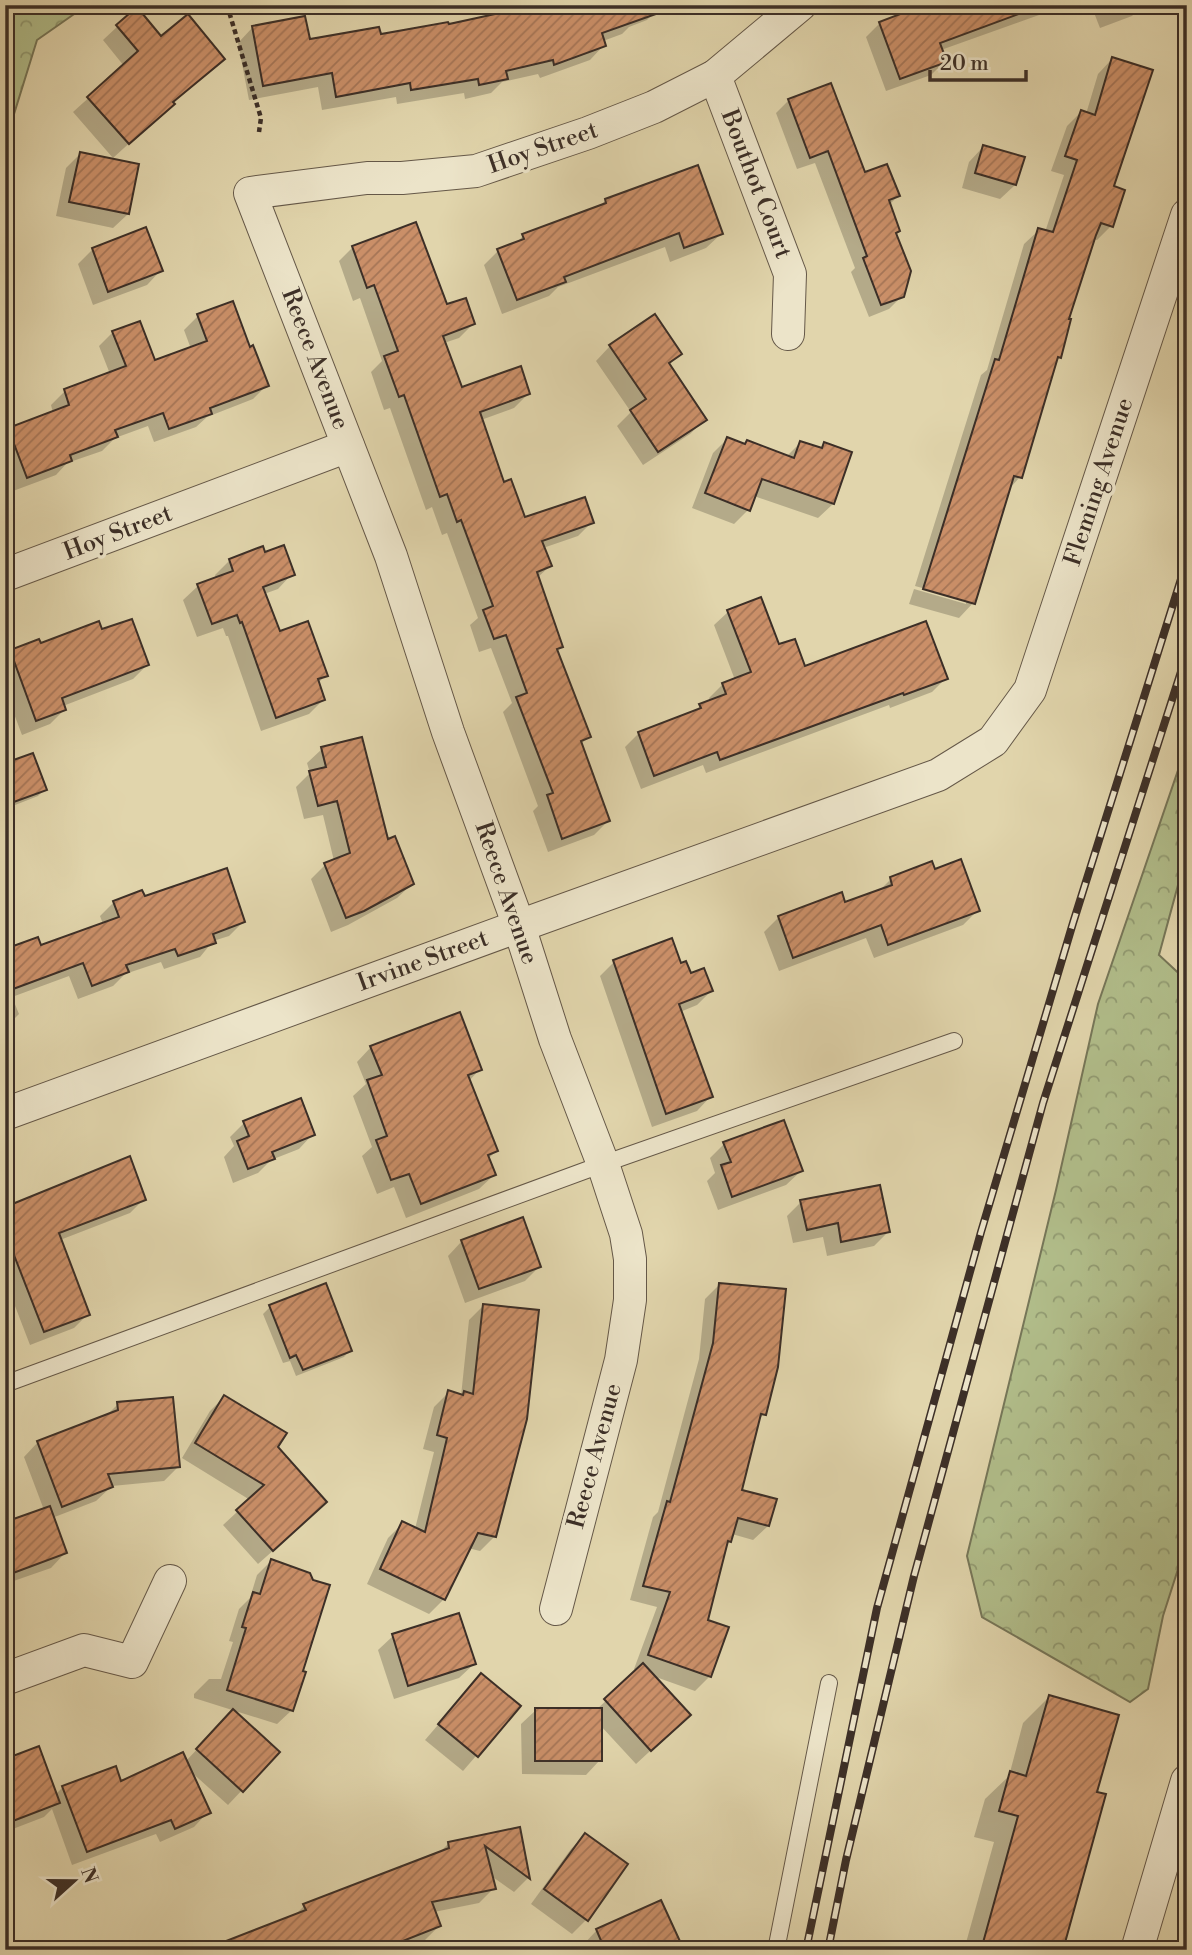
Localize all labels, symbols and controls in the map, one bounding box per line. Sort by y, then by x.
scale bar [930,38,1026,82]
text: 20 m [940,51,989,77]
street label: Bouthot Court [713,104,798,263]
street label: Hoy Street [484,115,602,181]
street label: Reece Avenue [274,284,356,434]
street label: Fleming Avenue [1058,394,1140,570]
street label: Hoy Street [59,498,177,567]
street label: Reece Avenue [468,818,544,968]
street label: Irvine Street [354,923,493,998]
street label: Reece Avenue [561,1380,629,1532]
north arrow [38,1846,108,1916]
text: N [75,1864,103,1887]

